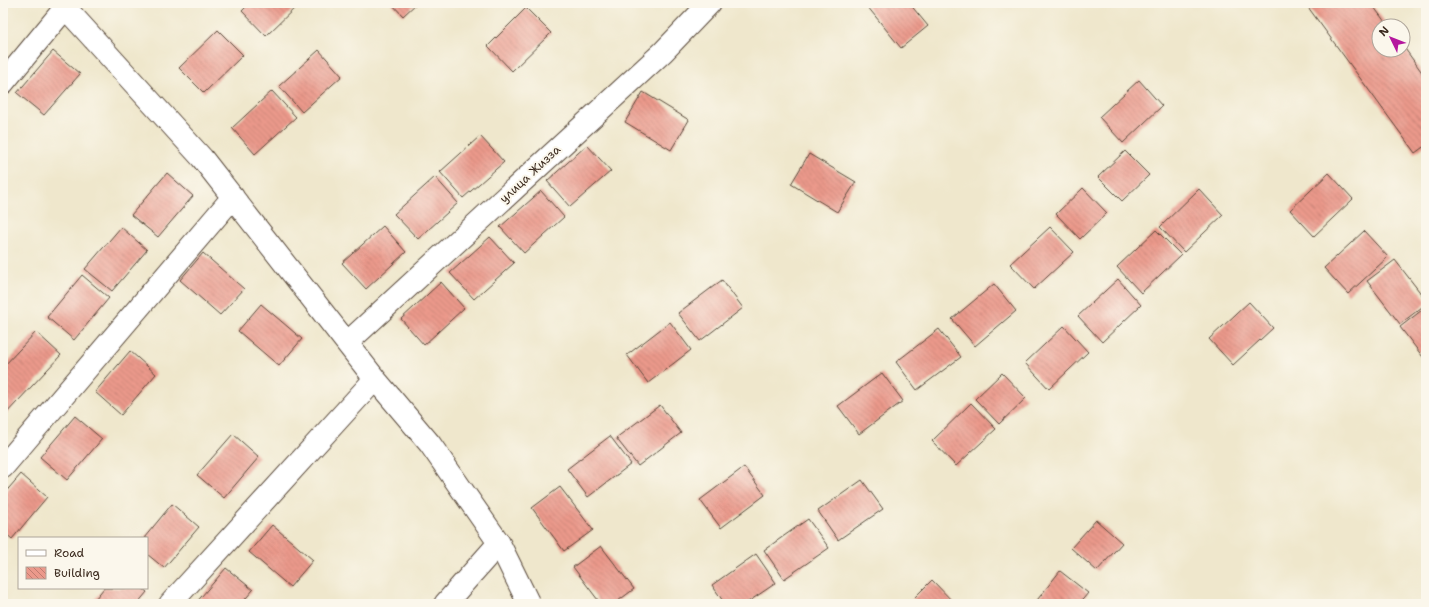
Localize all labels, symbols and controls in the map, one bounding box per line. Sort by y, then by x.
north arrow [1371,18,1411,58]
text: N [1376,23,1393,40]
street label: улица Жизза [496,141,564,206]
legend [18,537,148,589]
text: Road [54,545,85,561]
text: Building [54,565,100,581]

